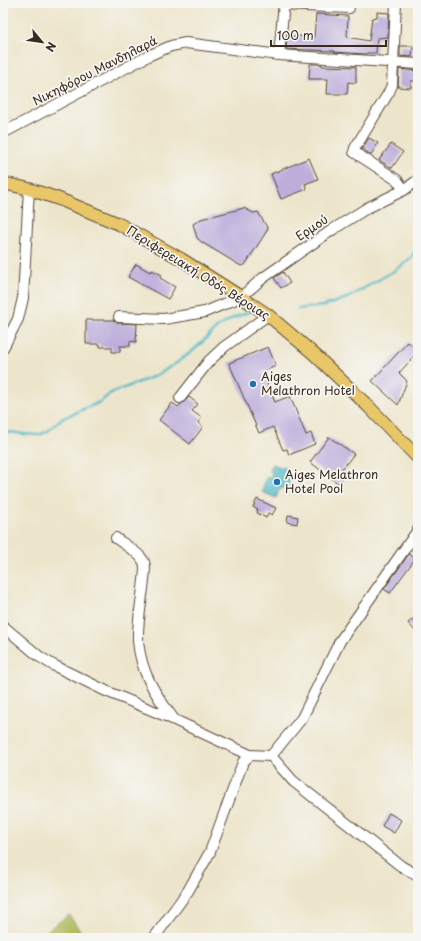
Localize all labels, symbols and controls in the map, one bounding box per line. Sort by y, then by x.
north arrow [22,22,62,62]
scale bar [271,22,386,48]
text: 100 m [277,26,314,44]
street label: Νικηφόρου Μανδηλαρά [29,31,160,109]
text: N [41,39,61,55]
street label: Ερμού [292,210,331,245]
street label: Περιφερειακή Οδός Βέροιας [123,221,274,324]
place label: Aiges Melathron Hotel [261,367,355,399]
marker: Aiges Melathron Hotel [248,379,258,389]
place label: Aiges Melathron Hotel Pool [285,465,378,497]
marker: Aiges Melathron Hotel Pool [272,477,282,487]

